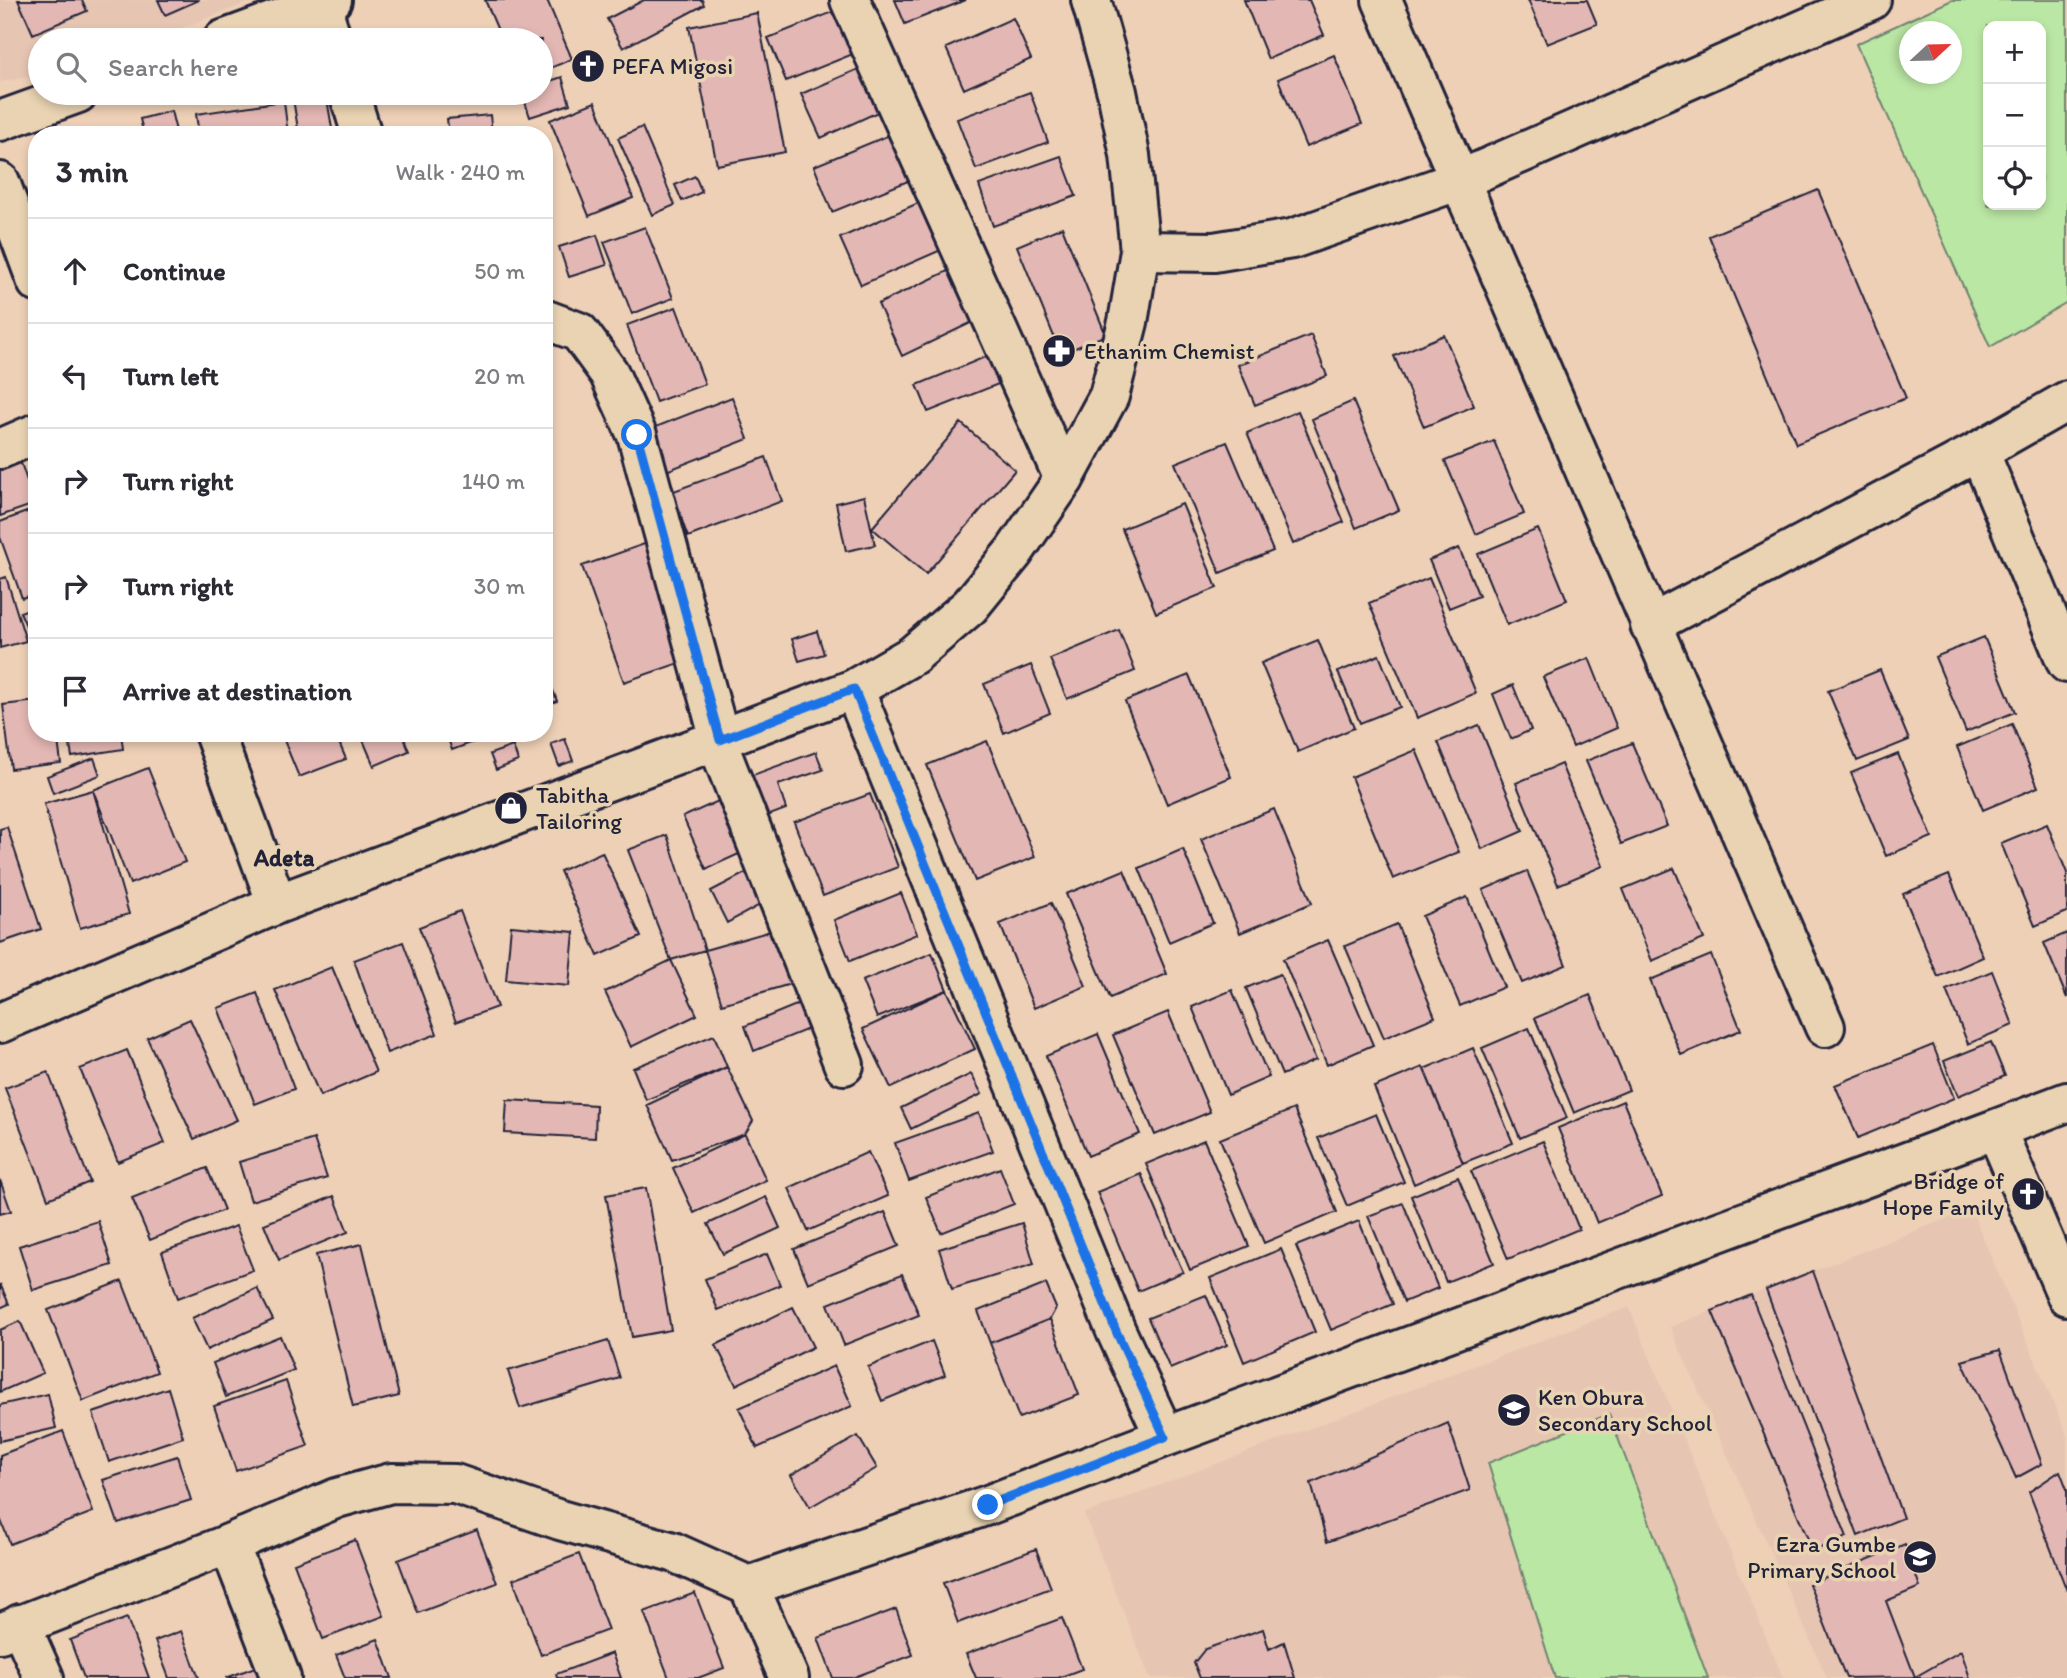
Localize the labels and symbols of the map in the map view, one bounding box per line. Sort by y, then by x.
north arrow [1899,21,1962,84]
church icon: PEFA Migosi [569,47,607,85]
place label: PEFA Migosi [612,52,733,80]
pharmacy icon: Ethanim Chemist [1040,332,1078,370]
place label: Ethanim Chemist [1084,337,1255,365]
route start [621,419,652,450]
place label: Tabitha Tailoring [536,781,622,835]
shop icon: Tabitha Tailoring [492,789,530,827]
district label: Adeta [253,843,315,872]
place label: Bridge of Hope Family [1882,1167,2004,1221]
church icon: Bridge of Hope Family [2009,1175,2047,1213]
place label: Ken Obura Secondary School [1538,1383,1713,1437]
school or university icon: Ken Obura Secondary School [1495,1391,1533,1429]
route end [972,1489,1003,1520]
place label: Ezra Gumbe Primary School [1747,1530,1896,1584]
school or university icon: Ezra Gumbe Primary School [1901,1538,1939,1576]

